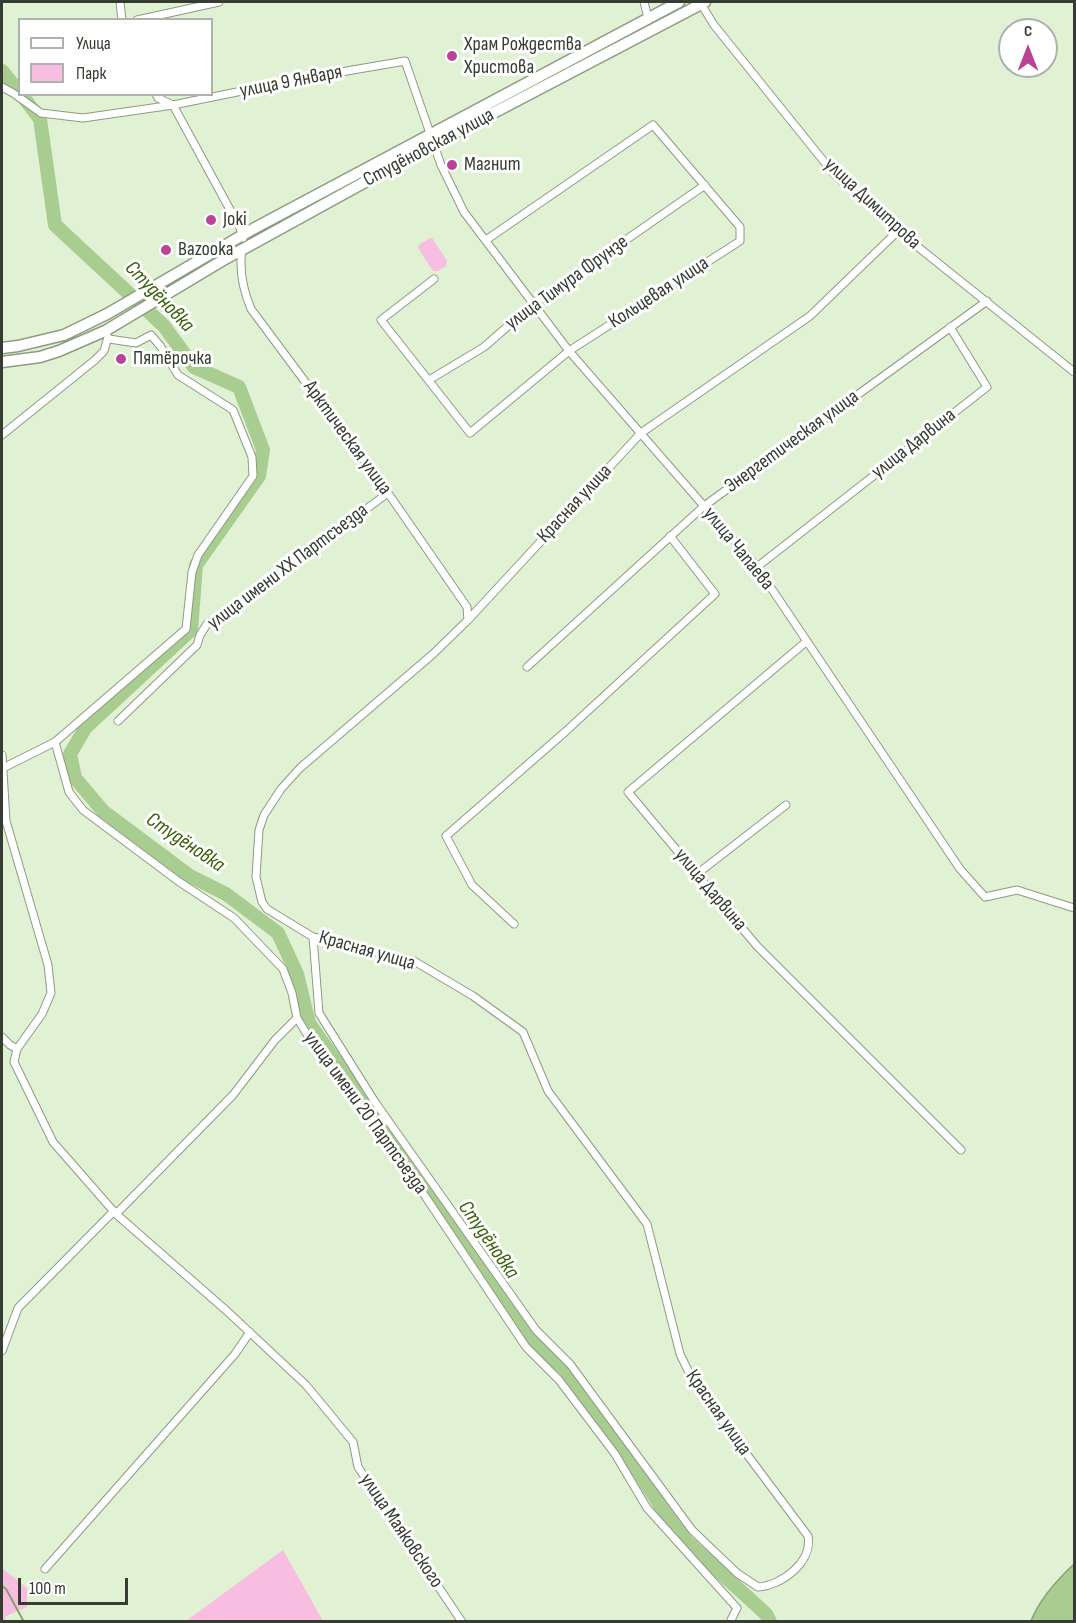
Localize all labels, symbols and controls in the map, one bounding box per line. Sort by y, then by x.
legend [18,18,213,96]
north arrow [998,18,1058,78]
text: С [1024,22,1032,41]
text: Улица [76,33,111,54]
place label: Храм Рождества Христова [464,33,582,80]
marker: Храм Рождества Христова [445,49,459,63]
street label: улица 9 Января [238,60,344,104]
text: Парк [76,63,106,84]
street label: Студёновская улица [360,103,498,193]
place label: Магнит [464,153,521,177]
street label: улица Димитрова [819,153,925,255]
marker: Магнит [445,158,459,172]
place label: Joki [223,208,247,232]
marker: Joki [204,213,218,227]
street label: улица Тимура Фрунзе [501,230,633,336]
place label: Bazooka [178,238,233,262]
marker: Bazooka [159,243,173,257]
street label: Кольцевая улица [605,252,713,334]
water label: Студёновка [119,256,199,338]
place label: Пятёрочка [133,347,212,371]
marker: Пятёрочка [114,352,128,366]
street label: Арктическая улица [298,376,396,500]
street label: Энергетическая улица [720,385,864,499]
street label: улица Дарвина [867,404,961,484]
street label: Красная улица [533,460,617,548]
street label: улица имени ХХ Партсъезда [203,499,373,635]
street label: улица Чапаева [697,503,779,595]
water label: Студёновка [141,808,229,878]
street label: улица Дарвина [669,844,751,936]
street label: Красная улица [316,926,418,976]
street label: улица имени 20 Партсъезда [298,1027,432,1199]
water label: Студёновка [452,1196,524,1284]
street label: Красная улица [680,1366,756,1460]
street label: улица Маяковского [354,1469,448,1593]
scale bar [21,1566,130,1604]
text: 100 m [29,1578,66,1599]

